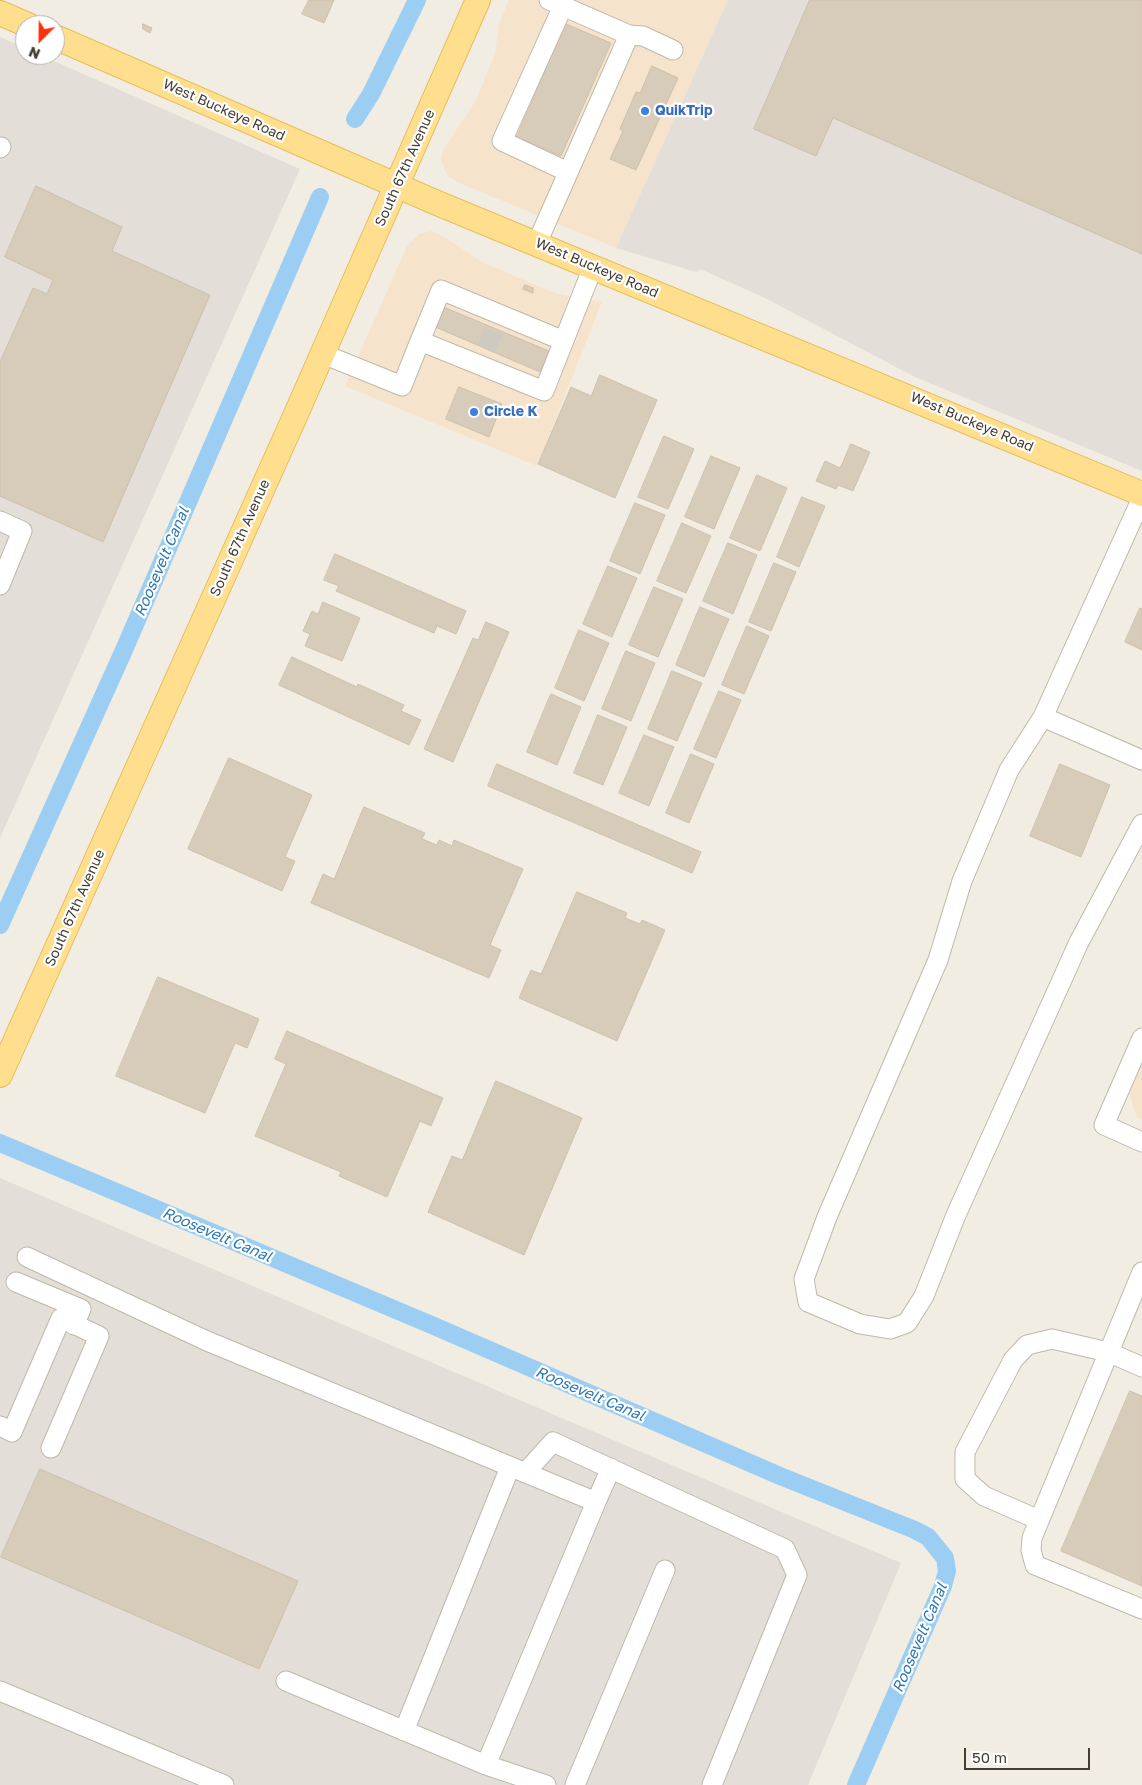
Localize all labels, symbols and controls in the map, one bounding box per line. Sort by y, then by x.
north arrow [15,15,65,65]
text: N [26,43,43,63]
street label: West Buckeye Road [160,75,288,145]
place label: QuikTrip [655,103,713,119]
marker: QuikTrip [639,105,651,117]
street label: South 67th Avenue [372,107,438,229]
street label: West Buckeye Road [533,234,661,302]
street label: West Buckeye Road [908,388,1036,456]
place label: Circle K [484,404,538,420]
marker: Circle K [468,406,480,418]
street label: South 67th Avenue [207,477,273,599]
water label: Roosevelt Canal [131,505,193,619]
street label: South 67th Avenue [42,847,108,969]
water label: Roosevelt Canal [160,1204,274,1266]
water label: Roosevelt Canal [533,1363,647,1425]
water label: Roosevelt Canal [889,1581,951,1695]
scale bar [967,1738,1093,1770]
text: 50 m [972,1748,1007,1766]

